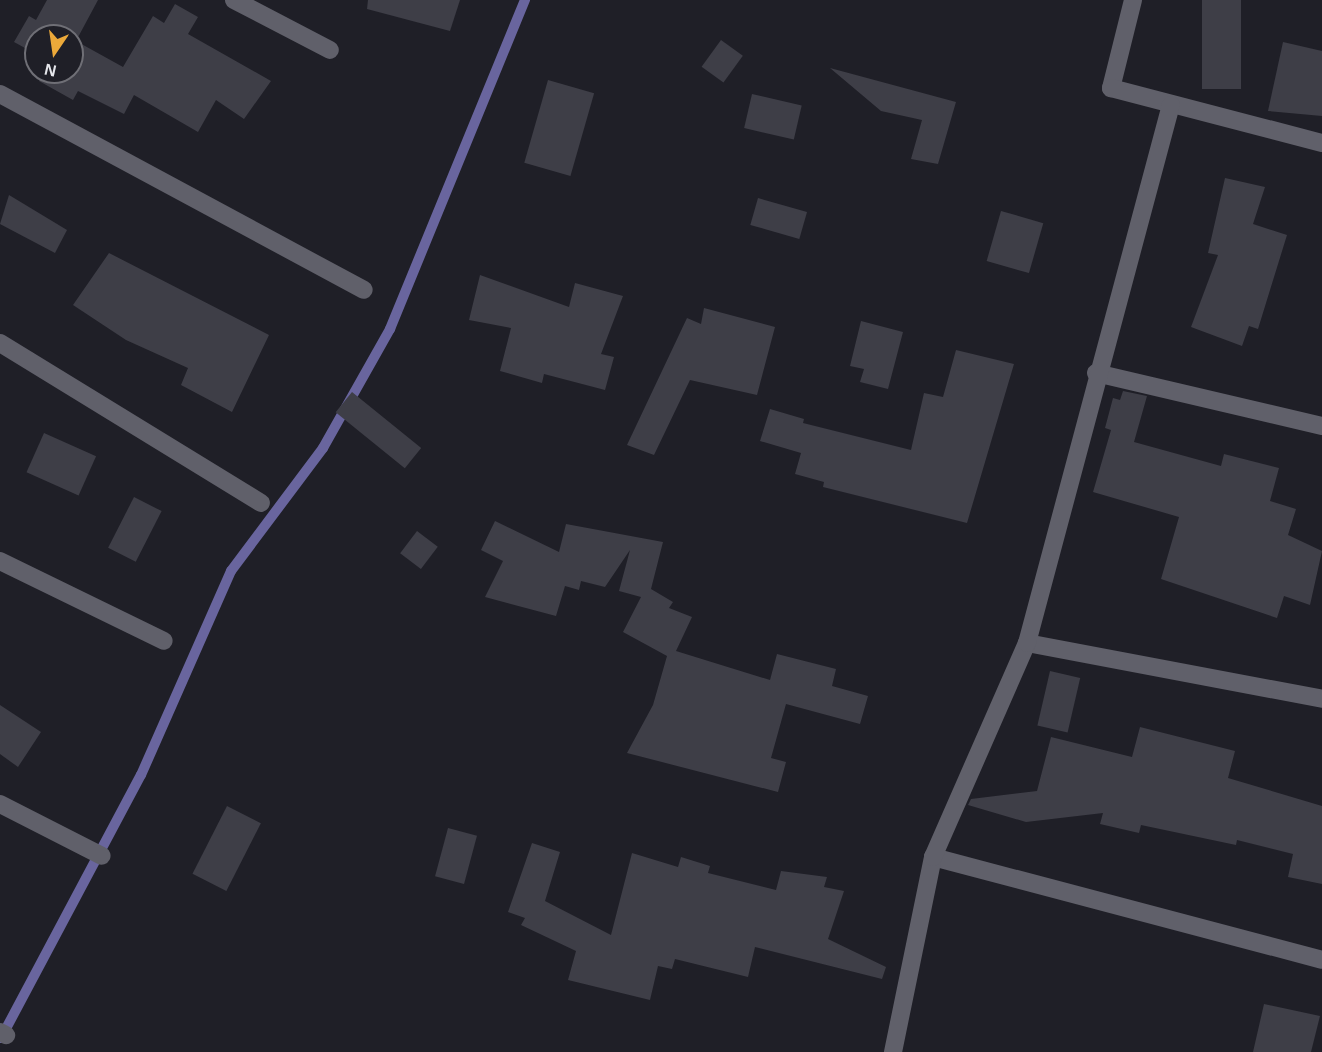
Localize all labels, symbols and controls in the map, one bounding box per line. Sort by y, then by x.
north arrow [24,24,84,84]
text: N [43,60,58,80]

